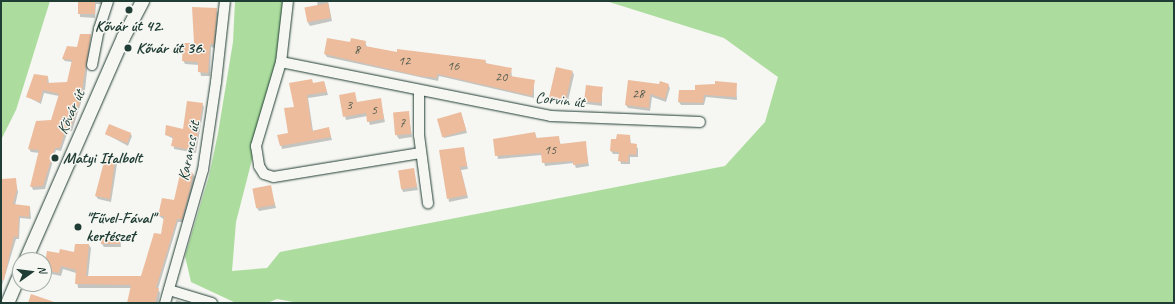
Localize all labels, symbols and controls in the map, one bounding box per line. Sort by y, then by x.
marker: Kővár út 42. [124,5,134,15]
place label: Kővár út 42. [95,16,163,36]
place label: Kővár út 36. [136,38,205,58]
house number: 8 [354,42,360,58]
marker: Kővár út 36. [123,43,133,53]
house number: 12 [398,53,410,69]
house number: 16 [447,58,459,74]
house number: 20 [495,69,507,85]
house number: 28 [632,86,644,102]
street label: Kővár út [53,87,89,137]
street label: Corvin út [534,88,586,112]
house number: 3 [346,97,352,113]
house number: 5 [371,102,377,118]
house number: 7 [399,115,405,131]
street label: Karancs út [174,120,204,182]
house number: 15 [544,142,556,158]
place label: Matyi Italbolt [63,148,143,168]
marker: Matyi Italbolt [50,153,60,163]
place label: "Fűvel-Fával" kertészet [86,208,155,246]
marker: "Fűvel-Fával" kertészet [73,222,83,232]
north arrow [12,252,52,292]
text: N [35,264,50,274]

